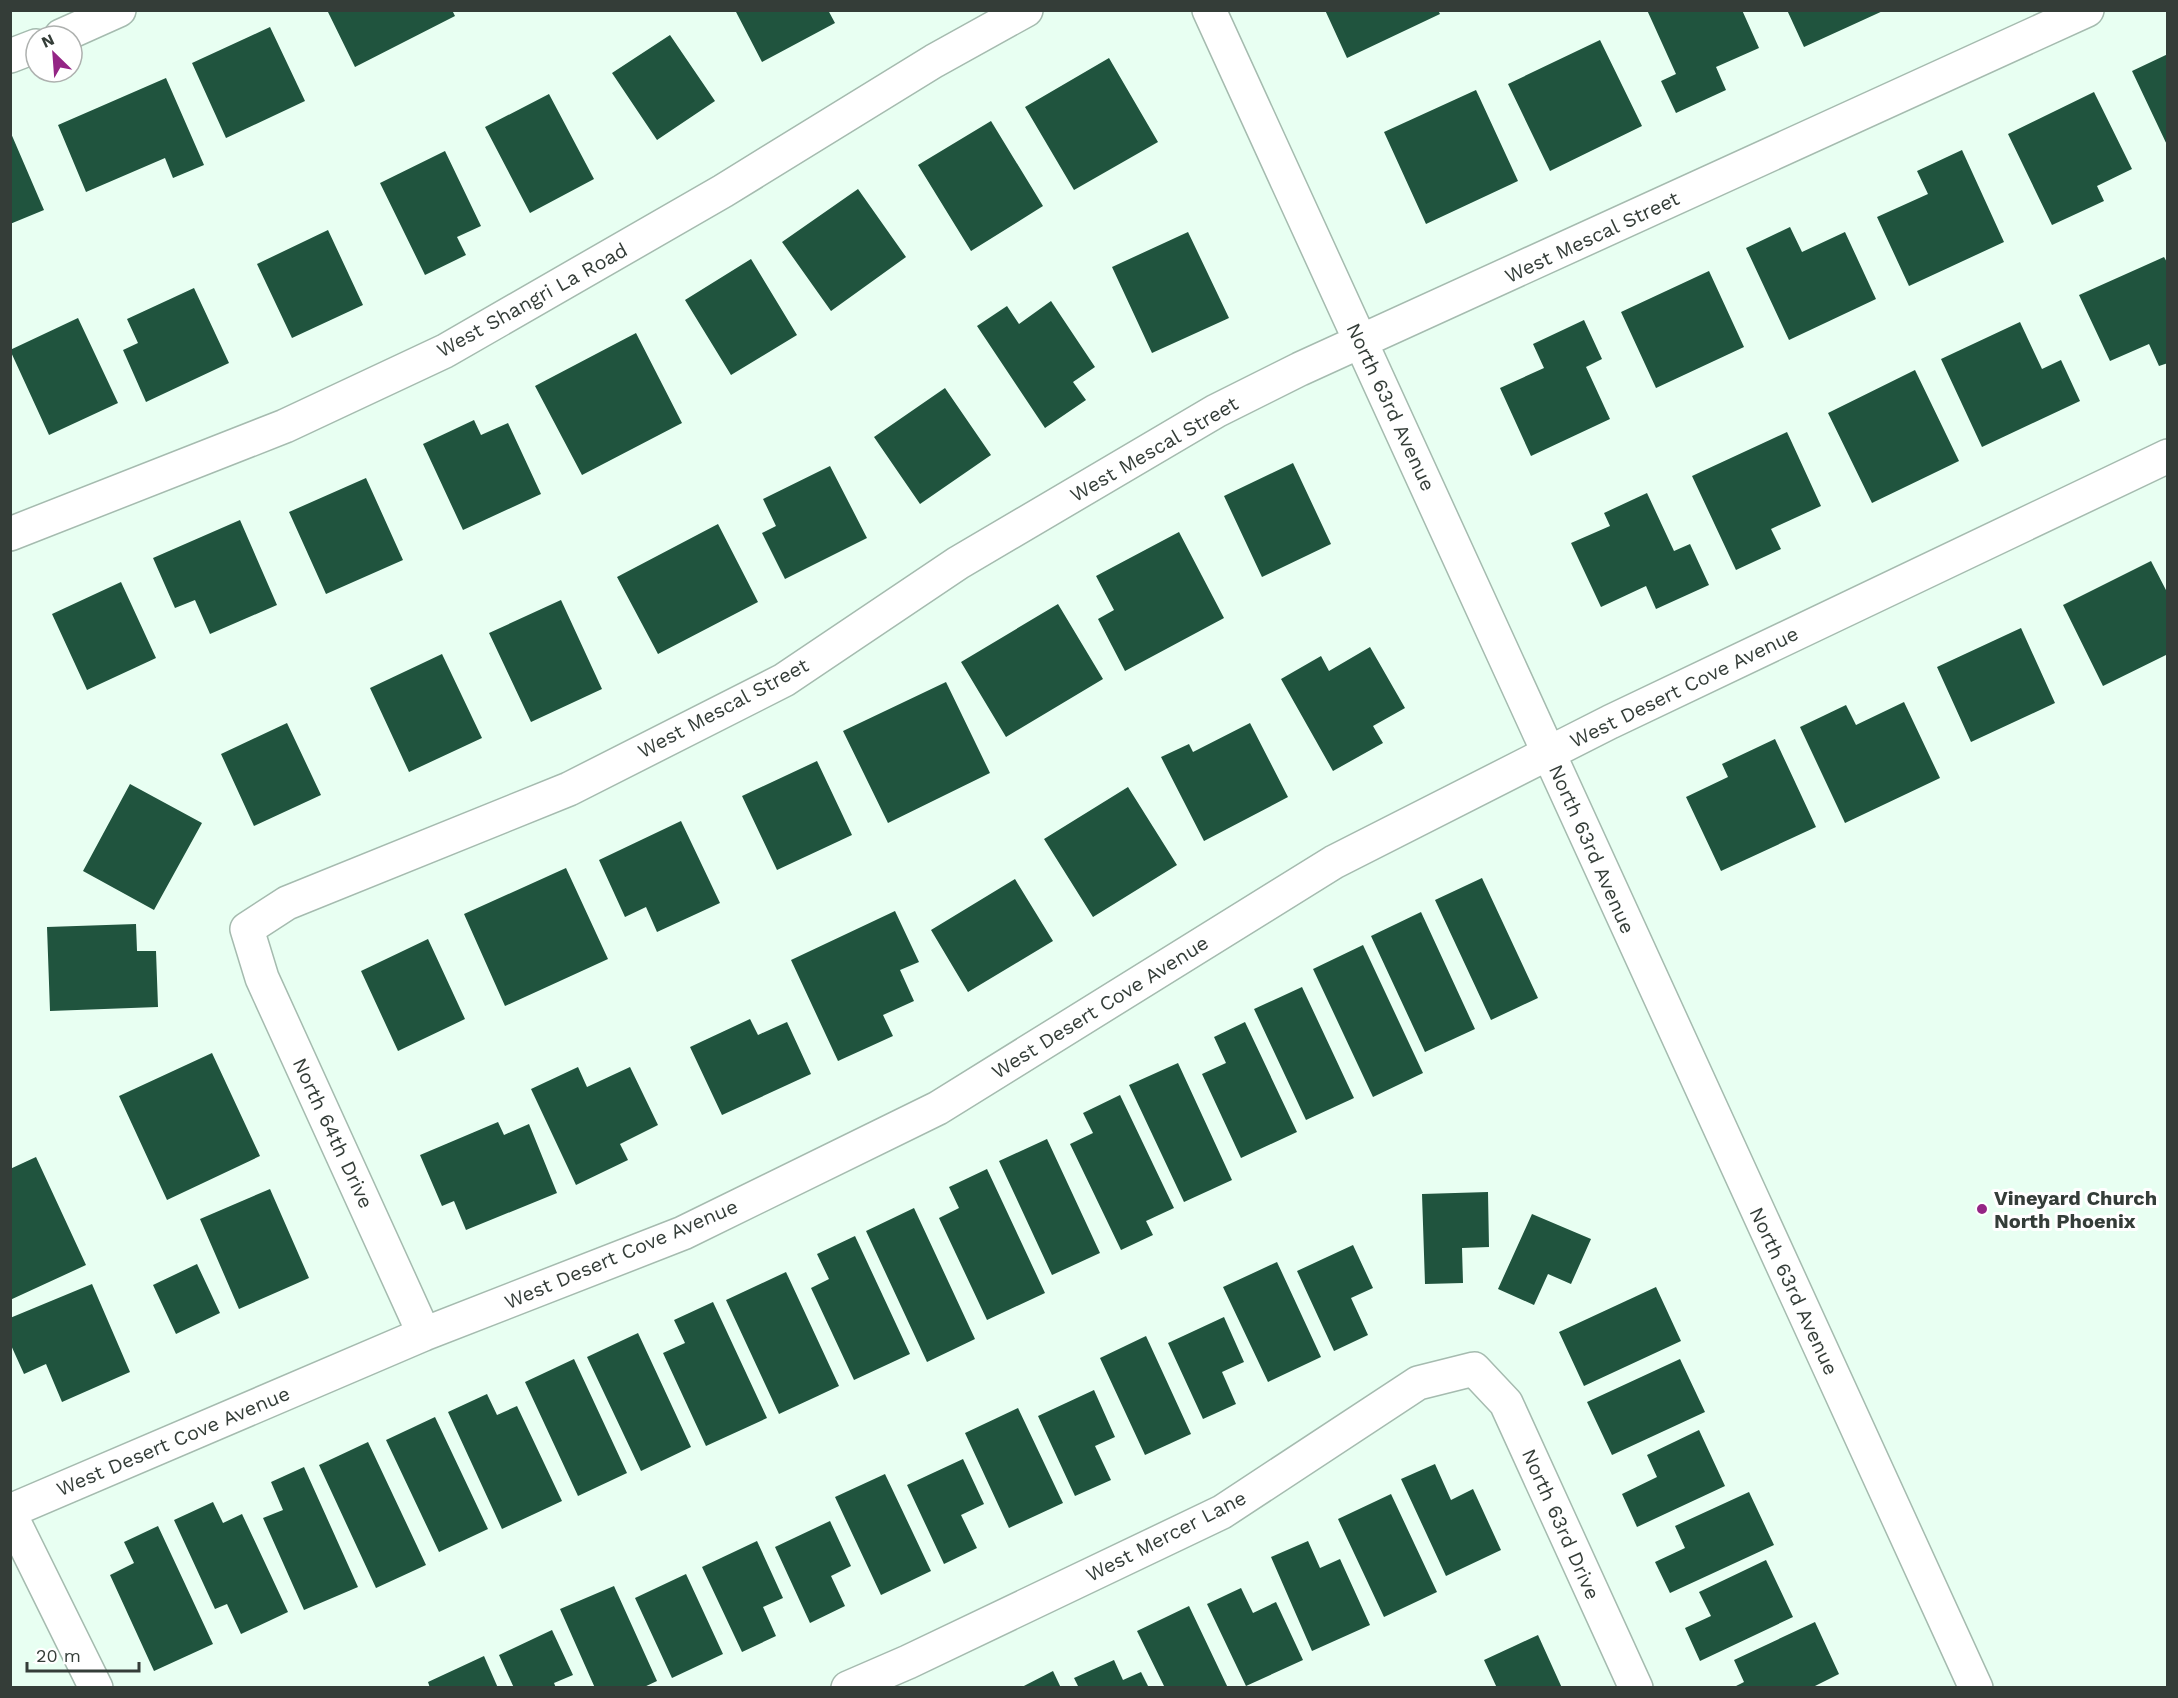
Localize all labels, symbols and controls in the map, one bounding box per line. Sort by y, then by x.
north arrow [24,24,84,84]
text: N [38,30,57,52]
street label: West Mescal Street [1501,186,1684,288]
street label: West Shangri La Road [433,238,631,362]
street label: North 63rd Avenue [1342,319,1440,495]
street label: West Mescal Street [1066,391,1243,507]
street label: West Desert Cove Avenue [1566,621,1802,753]
street label: West Mescal Street [634,653,813,763]
street label: North 63rd Avenue [1544,761,1640,937]
street label: West Desert Cove Avenue [987,930,1213,1084]
street label: North 64th Drive [288,1054,378,1212]
place label: Vineyard Church North Phoenix [1994,1186,2157,1233]
street label: West Desert Cove Avenue [501,1194,741,1314]
marker: Vineyard Church North Phoenix [1975,1202,1989,1216]
street label: North 63rd Avenue [1745,1203,1843,1379]
street label: West Desert Cove Avenue [53,1381,293,1501]
street label: North 63rd Drive [1517,1445,1605,1603]
street label: West Mercer Lane [1082,1485,1250,1587]
scale bar [27,1635,140,1673]
text: 20 m [36,1645,81,1666]

